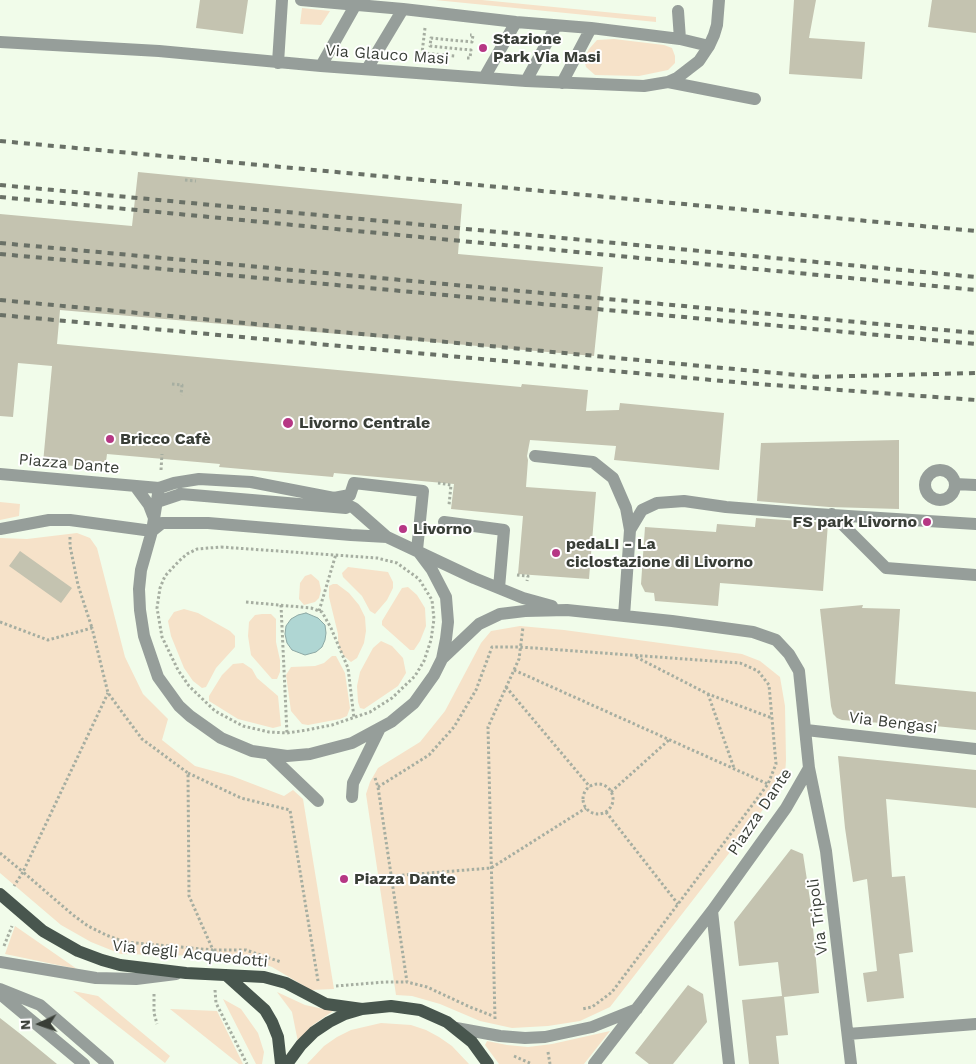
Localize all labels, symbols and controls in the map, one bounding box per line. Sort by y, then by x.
place label: Stazione Park Via Masi [493,29,601,67]
street label: Via Glauco Masi [325,41,449,69]
marker: Stazione Park Via Masi [477,42,489,54]
place label: Livorno Centrale [299,413,430,433]
marker: Livorno Centrale [281,416,295,430]
place label: Bricco Cafè [120,429,211,449]
marker: Bricco Cafè [104,433,116,445]
street label: Piazza Dante [18,450,120,478]
place label: FS park Livorno [793,512,917,532]
marker: FS park Livorno [921,516,933,528]
place label: Livorno [413,519,472,539]
marker: Livorno [397,523,409,535]
place label: pedaLI - La ciclostazione di Livorno [566,534,753,572]
marker: pedaLI - La ciclostazione di Livorno [550,547,562,559]
street label: Via Bengasi [848,708,938,738]
street label: Piazza Dante [724,765,796,859]
place label: Piazza Dante [354,869,456,889]
marker: Piazza Dante [338,873,350,885]
street label: Via Tripoli [804,877,832,957]
street label: Via degli Acquedotti [111,936,269,972]
north arrow [15,999,65,1049]
text: N [17,1019,33,1030]

